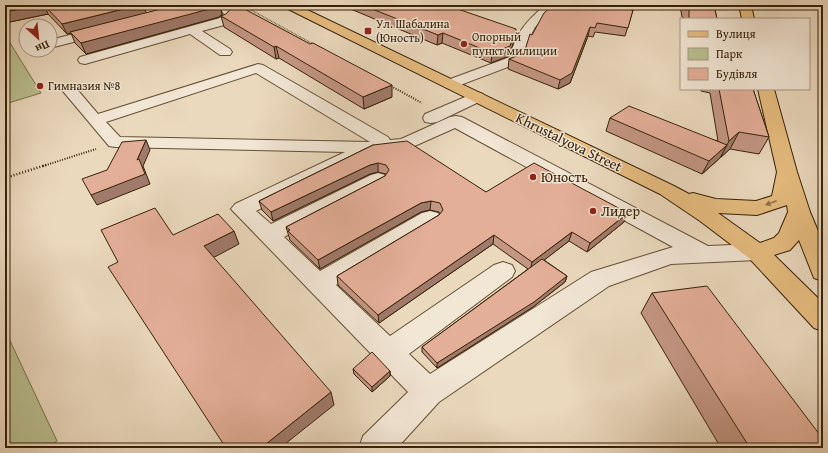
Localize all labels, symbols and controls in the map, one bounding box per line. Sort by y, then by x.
place label: Ул. Шабалина (Юность) [376,15,450,46]
north arrow [18,18,58,58]
legend [680,18,810,90]
text: Вулиця [716,25,756,42]
marker: Ул. Шабалина (Юность) [363,26,373,36]
place label: Опорный пункт милиции [472,28,557,59]
text: Пн [32,37,52,57]
marker: Опорный пункт милиции [459,39,469,49]
text: Парк [716,45,743,62]
text: Будівля [716,65,757,82]
place label: Гимназия №8 [48,77,121,94]
marker: Гимназия №8 [35,81,45,91]
street label: Khrustalyova Street [513,108,626,176]
place label: Юность [541,167,588,187]
marker: Юность [528,172,538,182]
place label: Лидер [601,201,640,221]
one-way arrow [764,201,776,207]
marker: Лидер [588,206,598,216]

